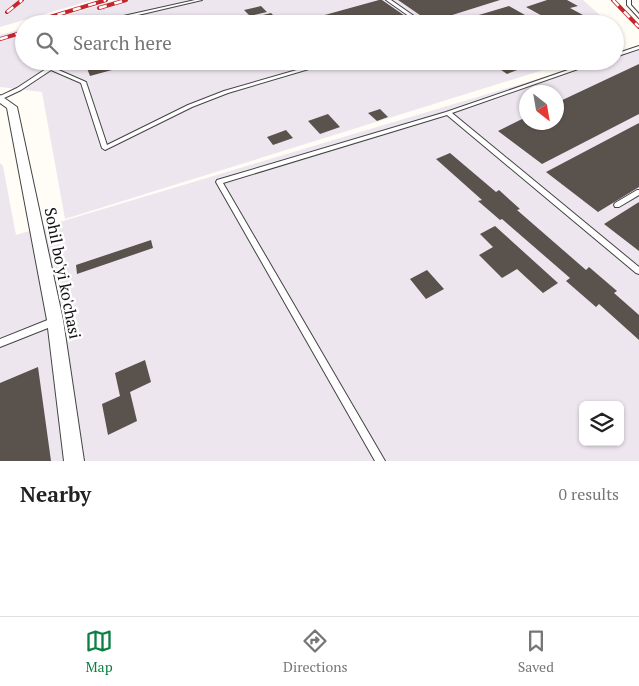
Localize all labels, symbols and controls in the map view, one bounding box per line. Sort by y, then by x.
search box [15,15,624,70]
icon: search [33,29,61,57]
text: Search here [73,30,172,55]
north arrow [519,85,564,130]
street label: Sohil bo'yi ko'chasi [39,205,87,341]
map controls [579,401,624,446]
button: layers [579,401,624,446]
text: Nearby [20,480,91,508]
text: 0 results [559,483,619,505]
tab: Map [85,627,113,676]
tab: Directions [283,627,348,676]
tab: Saved [518,627,554,676]

